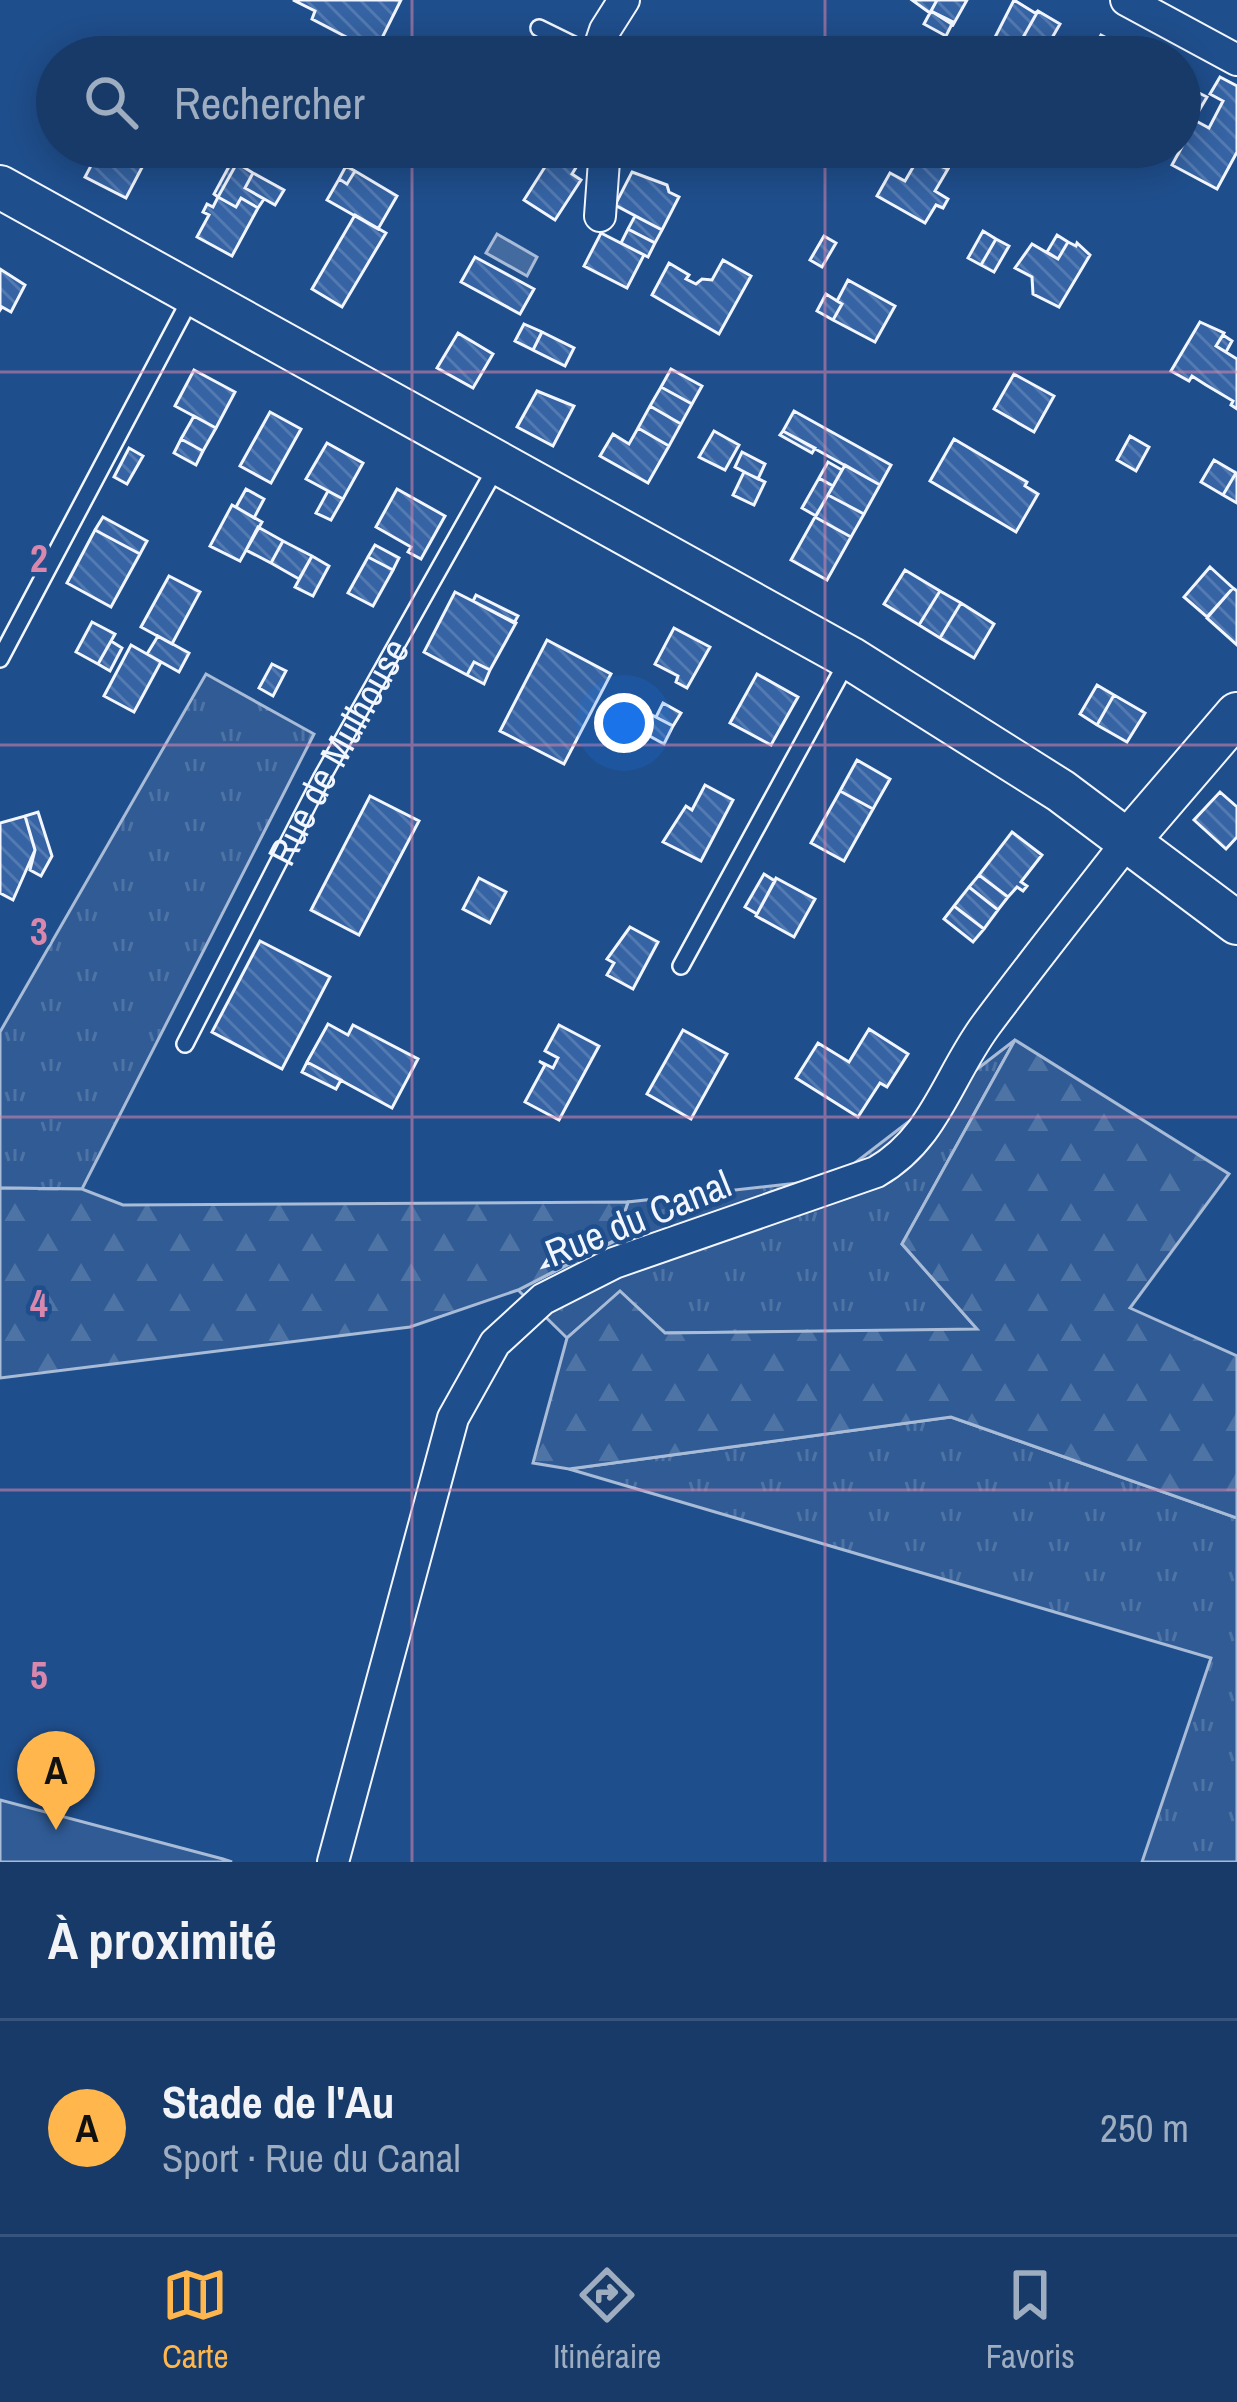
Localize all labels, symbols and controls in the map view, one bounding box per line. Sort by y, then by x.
search box [36,36,1201,168]
icon: search [78,69,144,135]
text: Rechercher [174,72,365,133]
text: 2 [30,532,48,584]
street label: Rue de Mulhouse [255,629,421,874]
your location [594,693,654,753]
text: 3 [30,905,48,957]
street label: Rue du Canal [538,1157,738,1279]
text: 4 [30,1277,48,1329]
text: 5 [30,1649,48,1701]
pin: A [17,1731,95,1830]
text: À proximité [48,1906,277,1975]
text: Stade de l'Au [162,2071,394,2132]
text: A [75,2102,99,2154]
text: 250 m [1100,2102,1189,2154]
text: Sport · Rue du Canal [162,2132,461,2184]
tab: Carte [162,2262,228,2378]
tab: Itinéraire [553,2262,661,2378]
tab: Favoris [986,2262,1075,2378]

